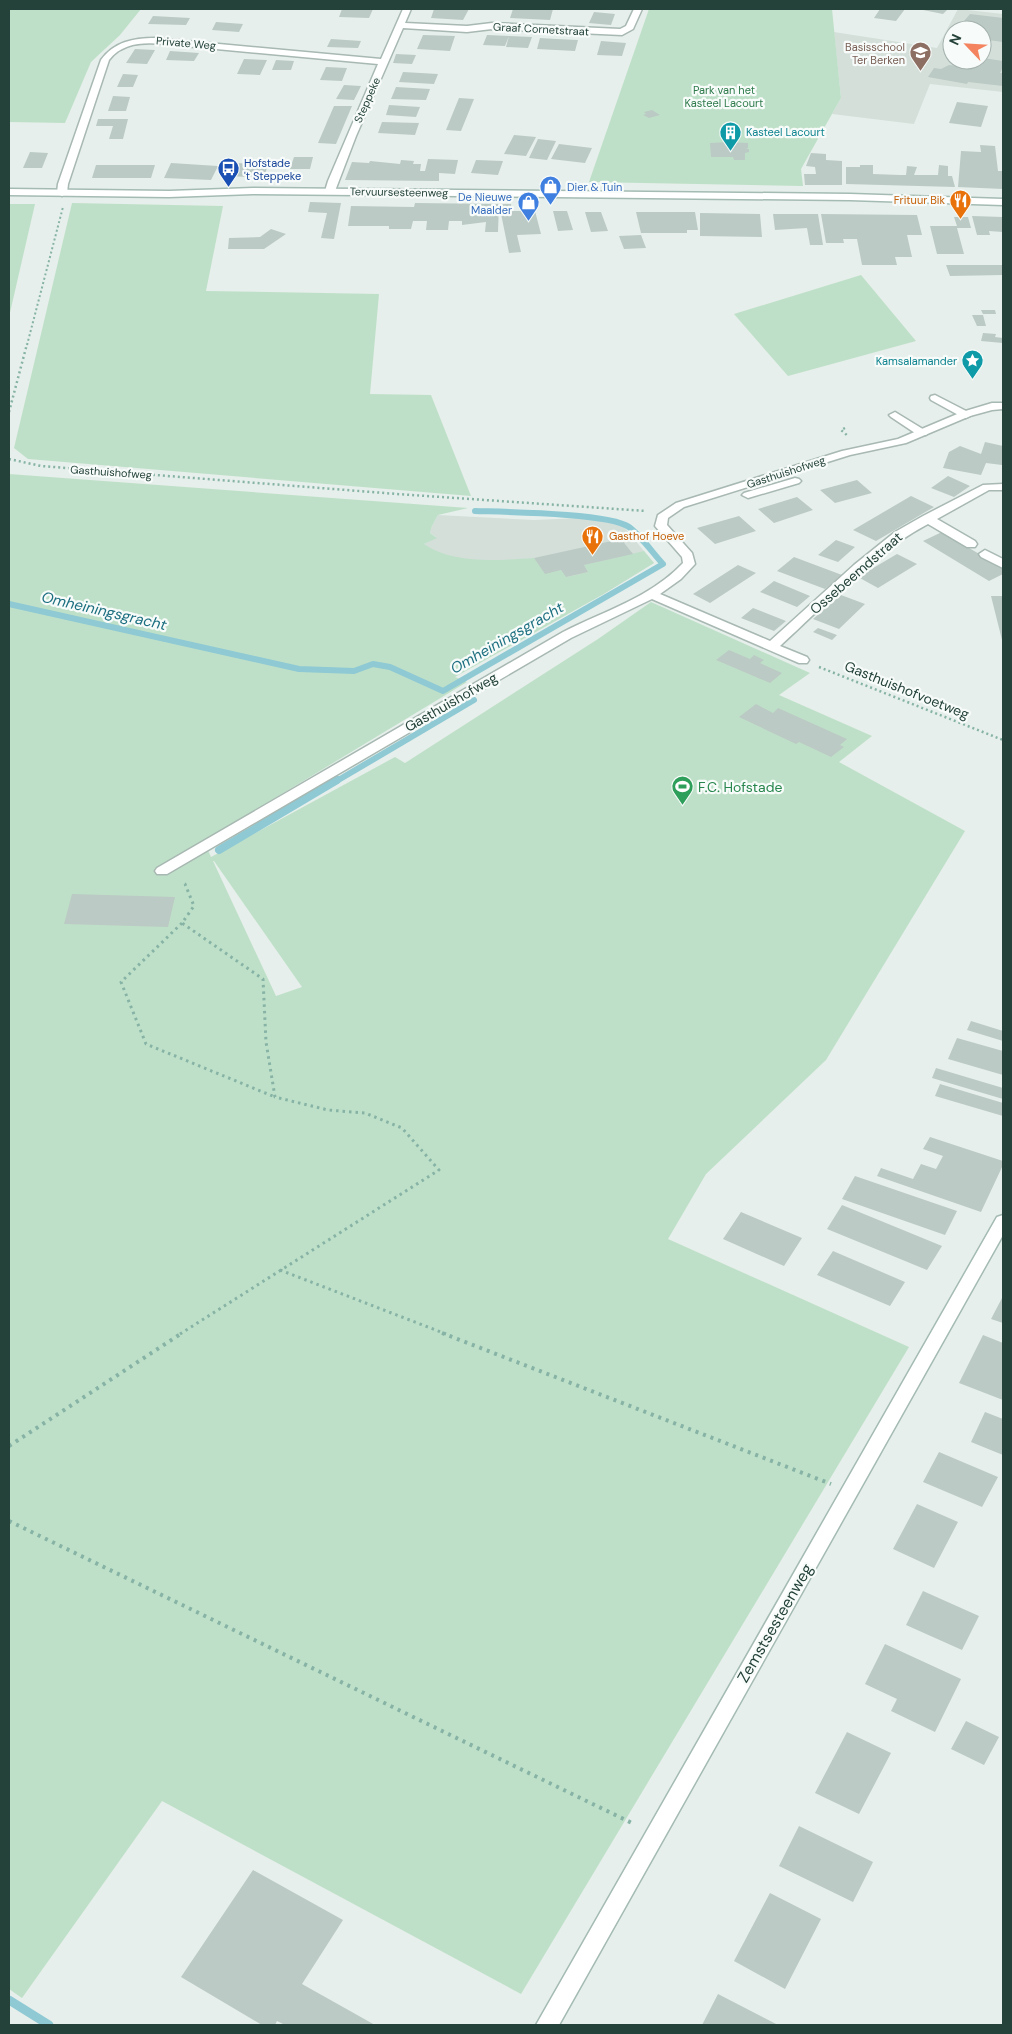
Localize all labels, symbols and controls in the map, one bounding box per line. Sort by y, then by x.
street label: Graaf Cornetstraat [493,19,589,39]
north arrow [942,20,992,70]
text: N [945,31,966,48]
street label: Private Weg [155,33,217,53]
place label: Basisschool Ter Berken [845,40,905,67]
school or university icon: Basisschool Ter Berken [909,41,933,72]
street label: Steppeke [351,75,383,125]
park label: Park van het Kasteel Lacourt [685,83,763,110]
building icon: Kasteel Lacourt [718,120,742,151]
place label: Kasteel Lacourt [746,125,825,139]
place label: Hofstade 't Steppeke [244,156,301,183]
bus stop icon: Hofstade 't Steppeke [216,157,240,188]
shop icon: Dier & Tuin [539,175,563,206]
place label: Dier & Tuin [567,180,622,194]
street label: Tervuursesteenweg [350,184,448,200]
restaurant icon: Frituur Bik [949,188,973,219]
place label: De Nieuwe Maalder [458,190,512,217]
shop icon: De Nieuwe Maalder [516,191,540,222]
place label: Frituur Bik [894,193,945,207]
place icon: Kamsalamander [961,349,985,380]
place label: Kamsalamander [876,354,957,368]
street label: Gasthuishofweg [745,453,827,491]
street label: Gasthuishofweg [70,462,152,482]
restaurant icon: Gasthof Hoeve [581,524,605,555]
street label: Ossebeemdstraat [806,528,906,618]
place label: Gasthof Hoeve [609,529,684,543]
water label: Omheiningsgracht [40,587,169,635]
water label: Omheiningsgracht [447,597,567,679]
street label: Gasthuishofvoetweg [842,657,972,723]
street label: Gasthuishofweg [401,668,501,736]
sports icon: F.C. Hofstade [670,775,694,806]
place label: F.C. Hofstade [698,778,782,796]
street label: Zemstsesteenweg [732,1560,818,1686]

